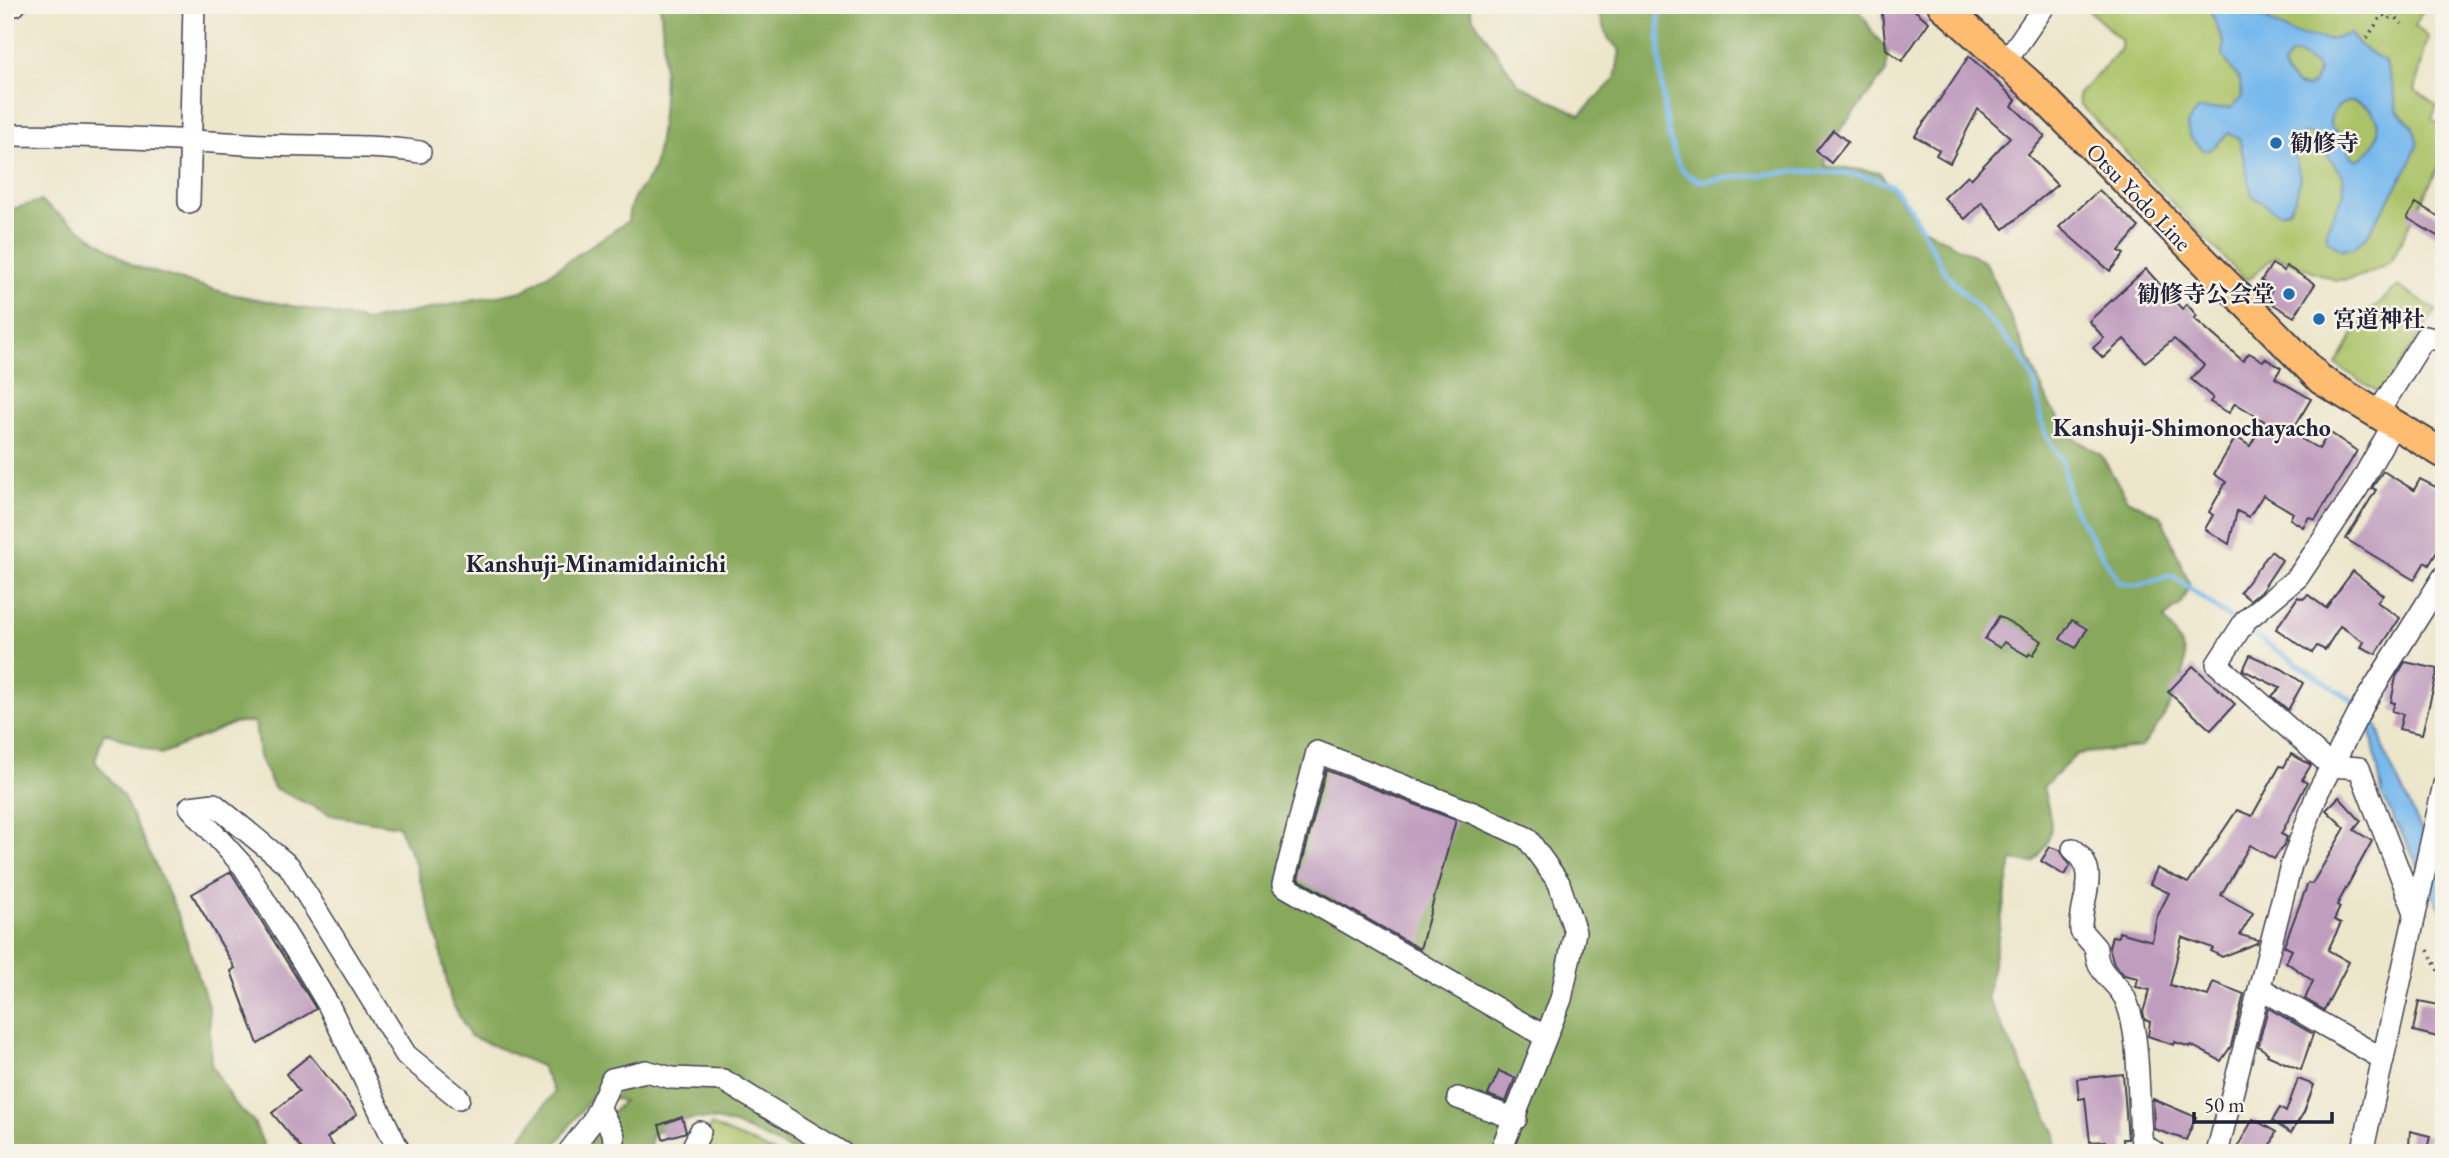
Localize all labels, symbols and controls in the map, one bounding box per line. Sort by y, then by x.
place label: 勧修寺 [2290,128,2359,158]
marker: 勧修寺 [2268,135,2284,151]
street label: Otsu Yodo Line [2080,137,2198,257]
place label: 勧修寺公会堂 [2137,279,2275,309]
marker: 勧修寺公会堂 [2281,286,2297,302]
place label: 宮道神社 [2333,304,2425,334]
marker: 宮道神社 [2311,311,2327,327]
district label: Kanshuji-Shimonochayacho [2053,412,2331,444]
district label: Kanshuji-Minamidainichi [466,548,726,580]
scale bar [2194,1081,2332,1125]
text: 50 m [2204,1091,2245,1118]

